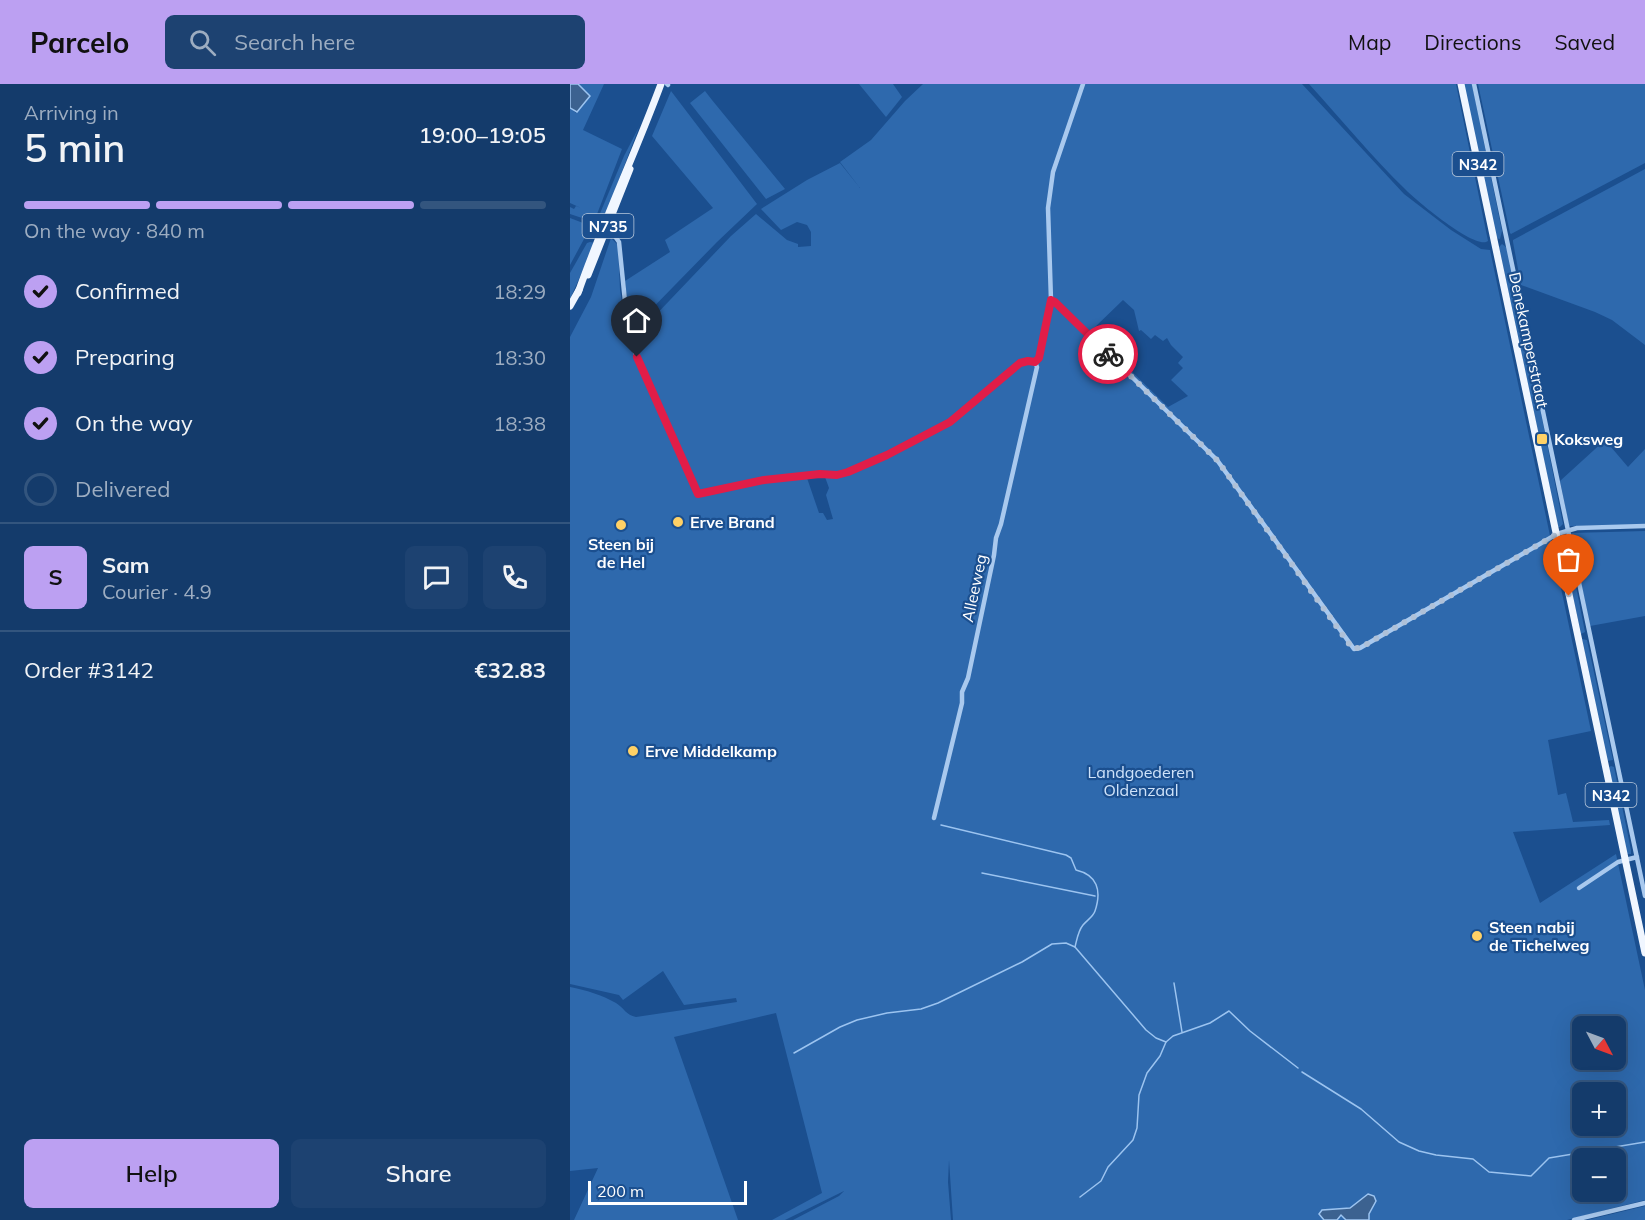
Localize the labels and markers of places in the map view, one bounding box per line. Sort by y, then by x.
pin [611,295,662,357]
place label: Koksweg [1554,429,1623,449]
marker: Koksweg [1535,432,1549,446]
place label: Erve Brand [690,512,775,532]
marker: Erve Brand [671,515,685,529]
marker: Steen bij de Hel [614,518,628,532]
place label: Steen bij de Hel [588,534,654,572]
pin [1543,534,1594,596]
place label: Erve Middelkamp [645,741,777,761]
marker: Erve Middelkamp [626,744,640,758]
place label: Steen nabij de Tichelweg [1489,917,1590,955]
marker: Steen nabij de Tichelweg [1470,929,1484,943]

